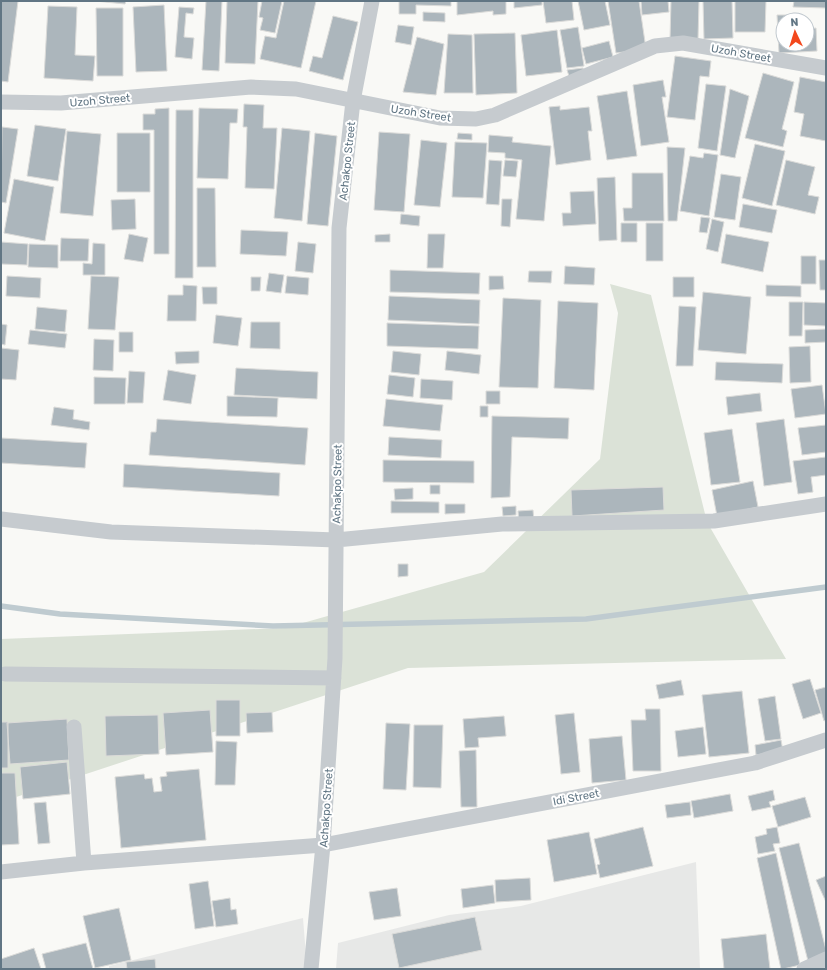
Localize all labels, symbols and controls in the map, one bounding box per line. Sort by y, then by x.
north arrow [775,12,815,52]
text: N [790,16,799,29]
street label: Uzoh Street [710,42,773,65]
street label: Uzoh Street [69,91,132,110]
street label: Uzoh Street [390,102,453,125]
street label: Achakpo Street [337,120,358,201]
street label: Achakpo Street [330,444,345,524]
street label: Achakpo Street [317,767,336,848]
street label: Idi Street [552,787,601,808]

